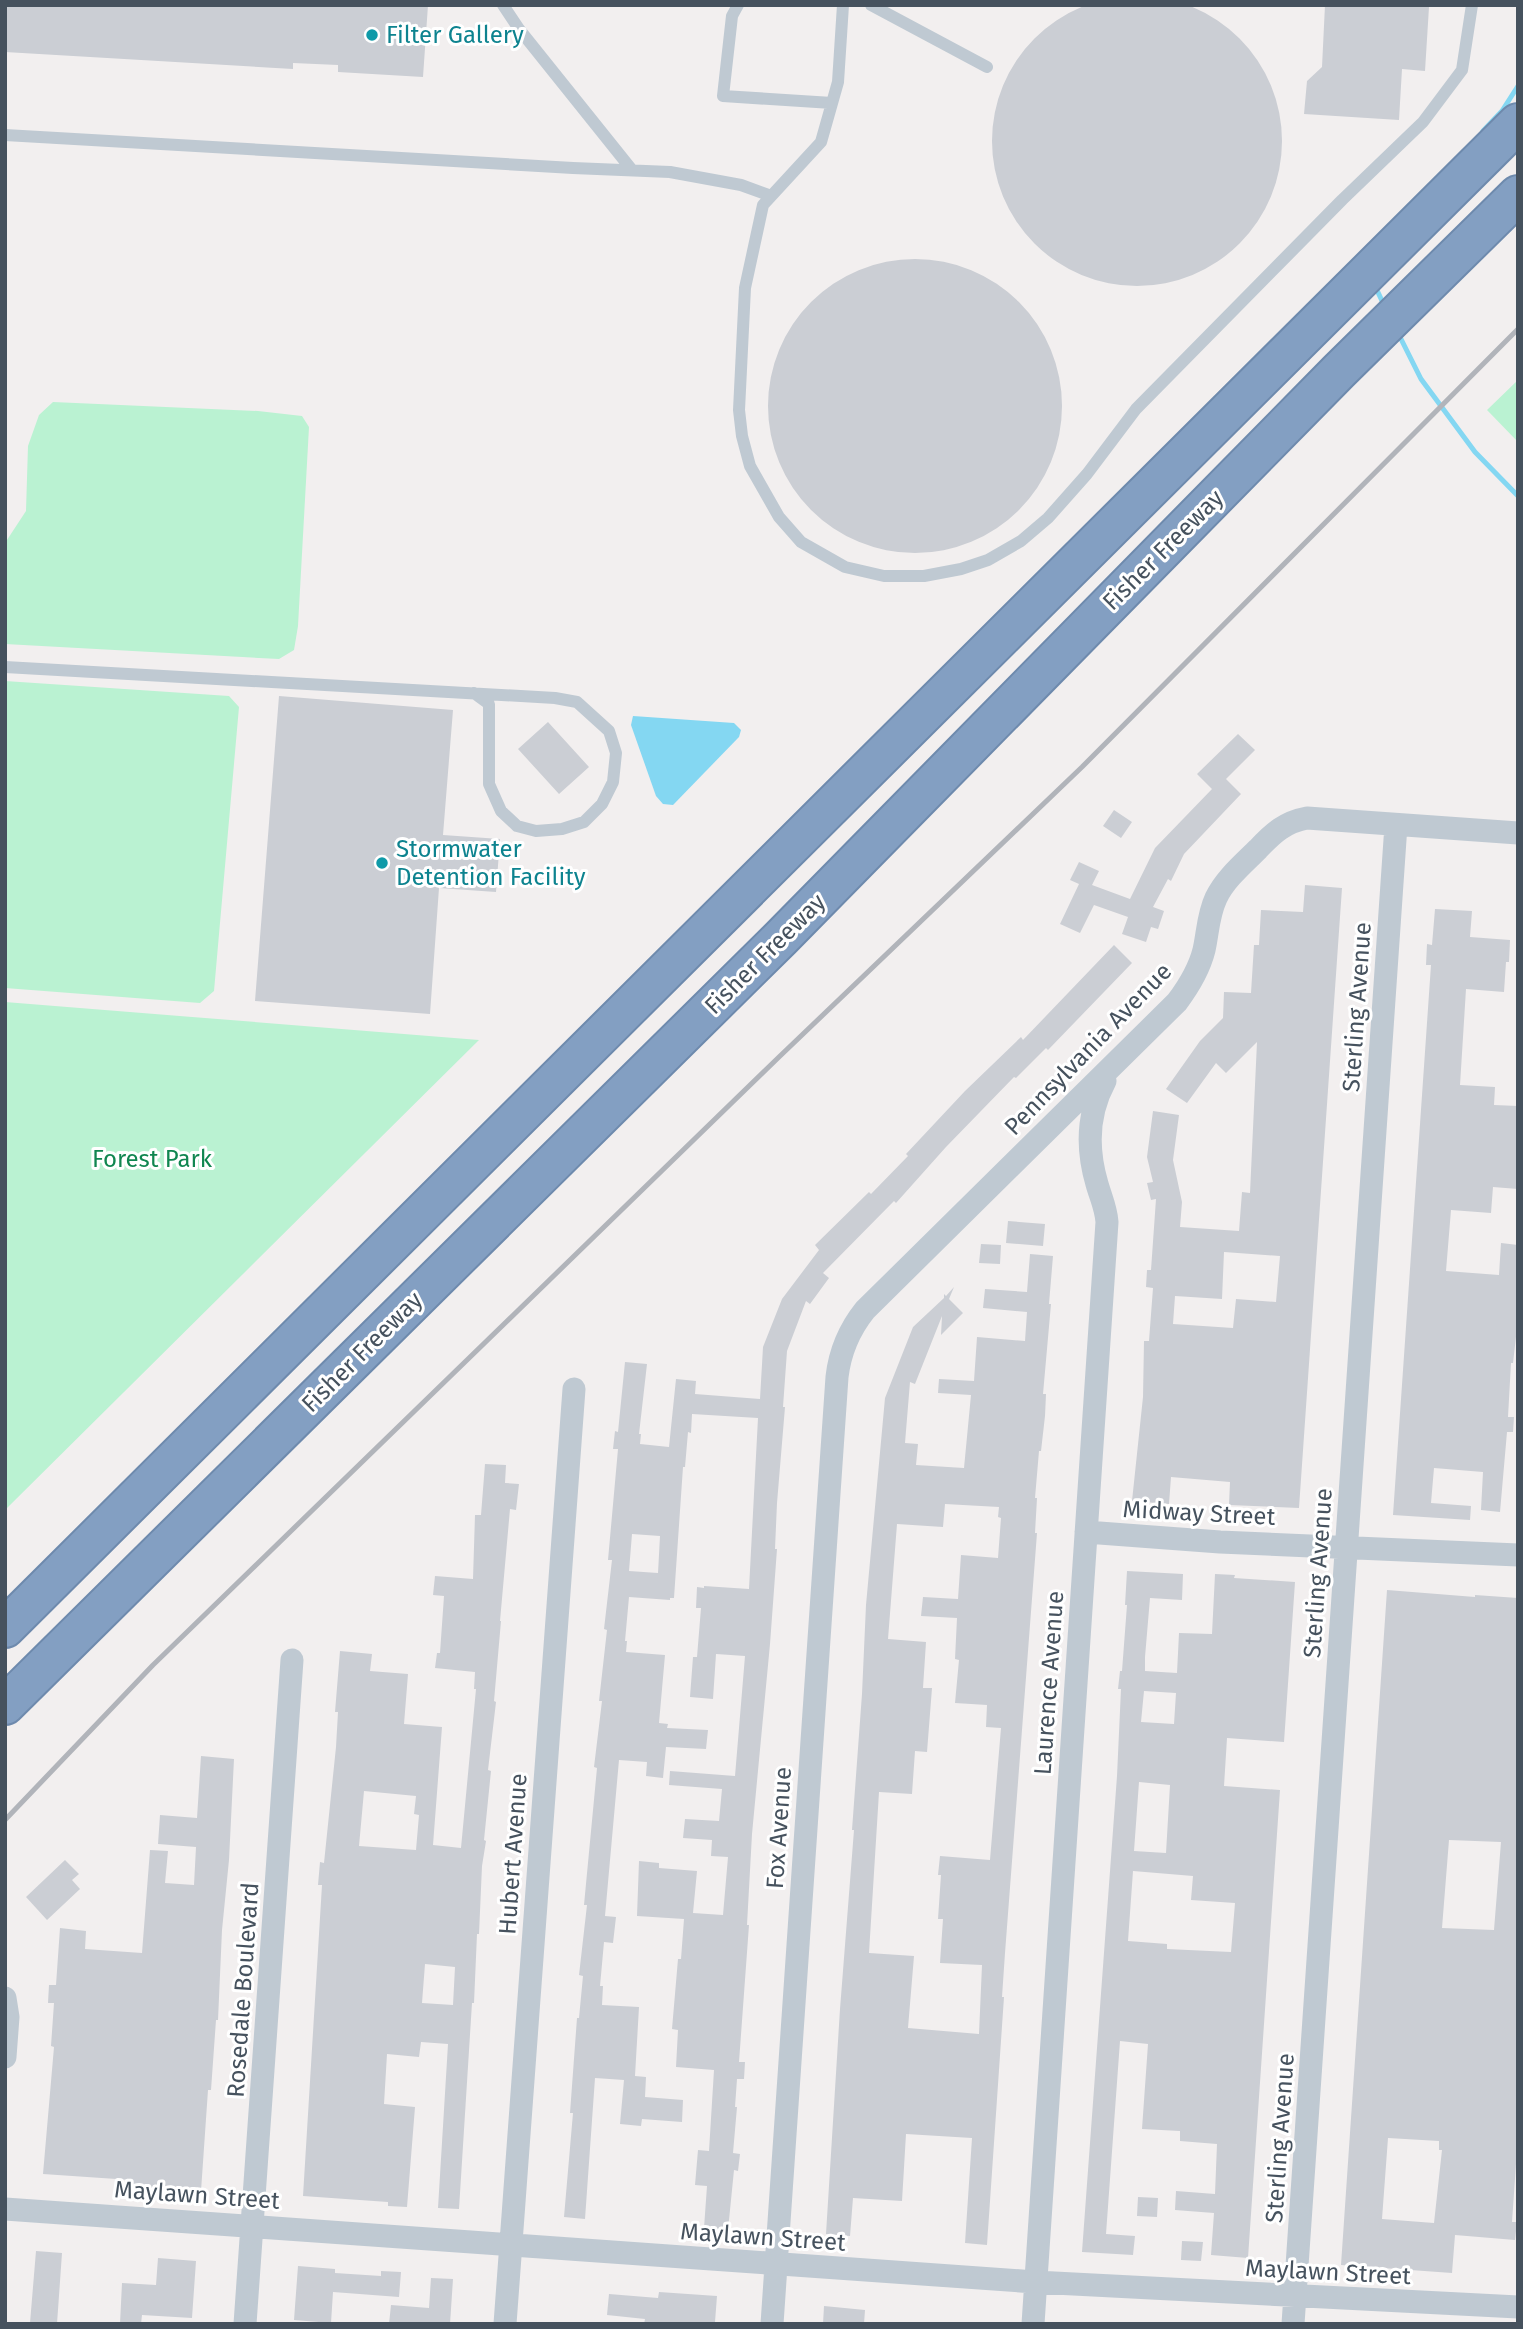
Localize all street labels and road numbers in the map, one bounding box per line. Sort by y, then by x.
street label: Fisher Freeway [1097,484,1229,616]
street label: Fisher Freeway [699,888,831,1020]
street label: Sterling Avenue [1337,921,1377,1093]
street label: Pennsylvania Avenue [999,957,1177,1141]
street label: Fisher Freeway [296,1286,428,1418]
street label: Sterling Avenue [1298,1487,1338,1659]
street label: Midway Street [1122,1495,1276,1531]
street label: Laurence Avenue [1029,1590,1069,1776]
street label: Fox Avenue [761,1766,797,1890]
street label: Hubert Avenue [493,1772,533,1936]
street label: Rosedale Boulevard [222,1881,264,2099]
street label: Sterling Avenue [1260,2052,1300,2224]
street label: Maylawn Street [113,2175,281,2215]
street label: Maylawn Street [679,2217,847,2257]
street label: Maylawn Street [1244,2254,1412,2290]

